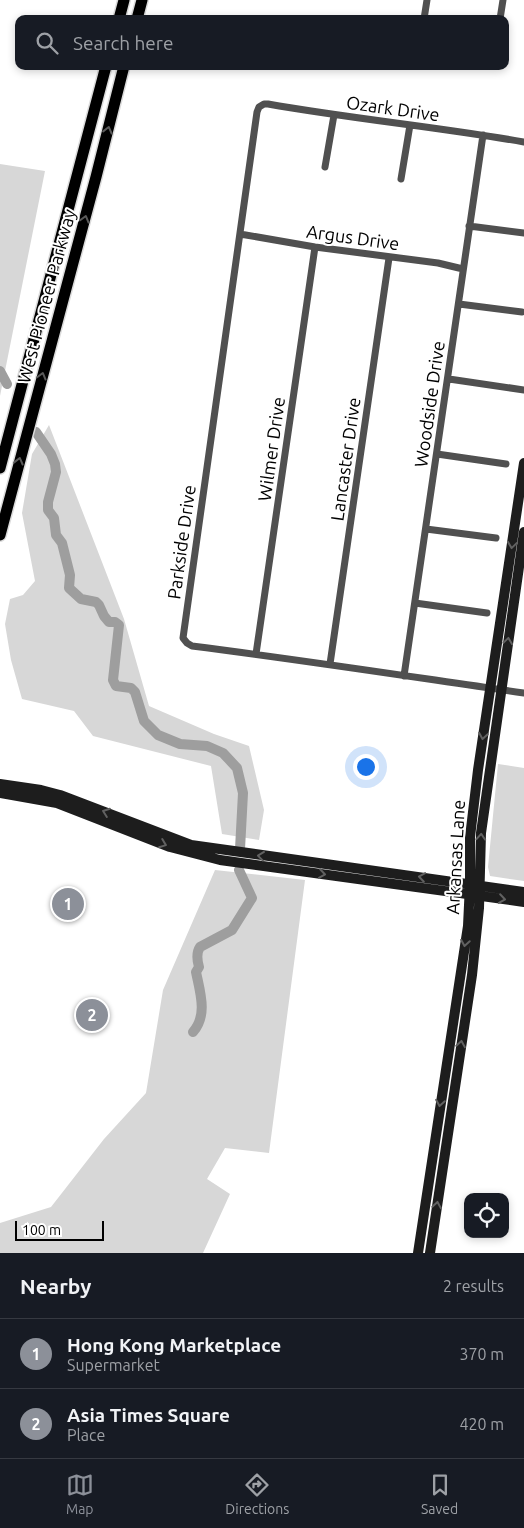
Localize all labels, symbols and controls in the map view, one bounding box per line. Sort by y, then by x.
search box [15,15,509,70]
icon: search [33,29,61,57]
text: Search here [73,32,173,54]
street label: Ozark Drive [345,92,441,124]
one-way arrow [102,126,113,135]
street label: West Pioneer Parkway [13,206,79,385]
one-way arrow [79,215,90,224]
street label: Argus Drive [305,221,401,253]
street label: Woodside Drive [410,340,448,468]
one-way arrow [36,373,46,381]
street label: Wilmer Drive [254,396,288,502]
street label: Lancaster Drive [326,396,364,522]
one-way arrow [13,457,24,466]
street label: Parkside Drive [163,484,199,600]
one-way arrow [507,542,518,550]
one-way arrow [503,637,513,646]
one-way arrow [479,732,489,741]
your location [353,754,379,780]
street label: Arkansas Lane [442,799,468,915]
one-way arrow [102,808,111,818]
one-way arrow [476,833,487,841]
one-way arrow [158,838,166,848]
one-way arrow [257,851,265,861]
one-way arrow [318,868,326,879]
one-way arrow [418,873,427,883]
pin: 1 [52,885,84,923]
one-way arrow [498,893,506,904]
one-way arrow [460,939,471,947]
pin: 2 [76,996,108,1034]
one-way arrow [456,1040,466,1048]
one-way arrow [436,1099,446,1108]
map controls [464,1193,509,1238]
button: locate [464,1193,509,1238]
one-way arrow [431,1200,442,1208]
scale bar [15,1218,104,1241]
text: 100 m [22,1222,61,1238]
text: Nearby [20,1274,91,1298]
text: 2 results [443,1277,504,1295]
text: Hong Kong Marketplace [67,1334,281,1356]
text: 1 [31,1345,41,1363]
text: 370 m [459,1345,504,1363]
text: Supermarket [67,1356,160,1374]
text: Asia Times Square [67,1404,230,1426]
text: 2 [31,1415,41,1433]
text: 420 m [459,1415,504,1433]
text: Place [67,1426,105,1444]
tab: Map [66,1471,94,1517]
tab: Directions [225,1471,289,1517]
tab: Saved [421,1471,458,1517]

